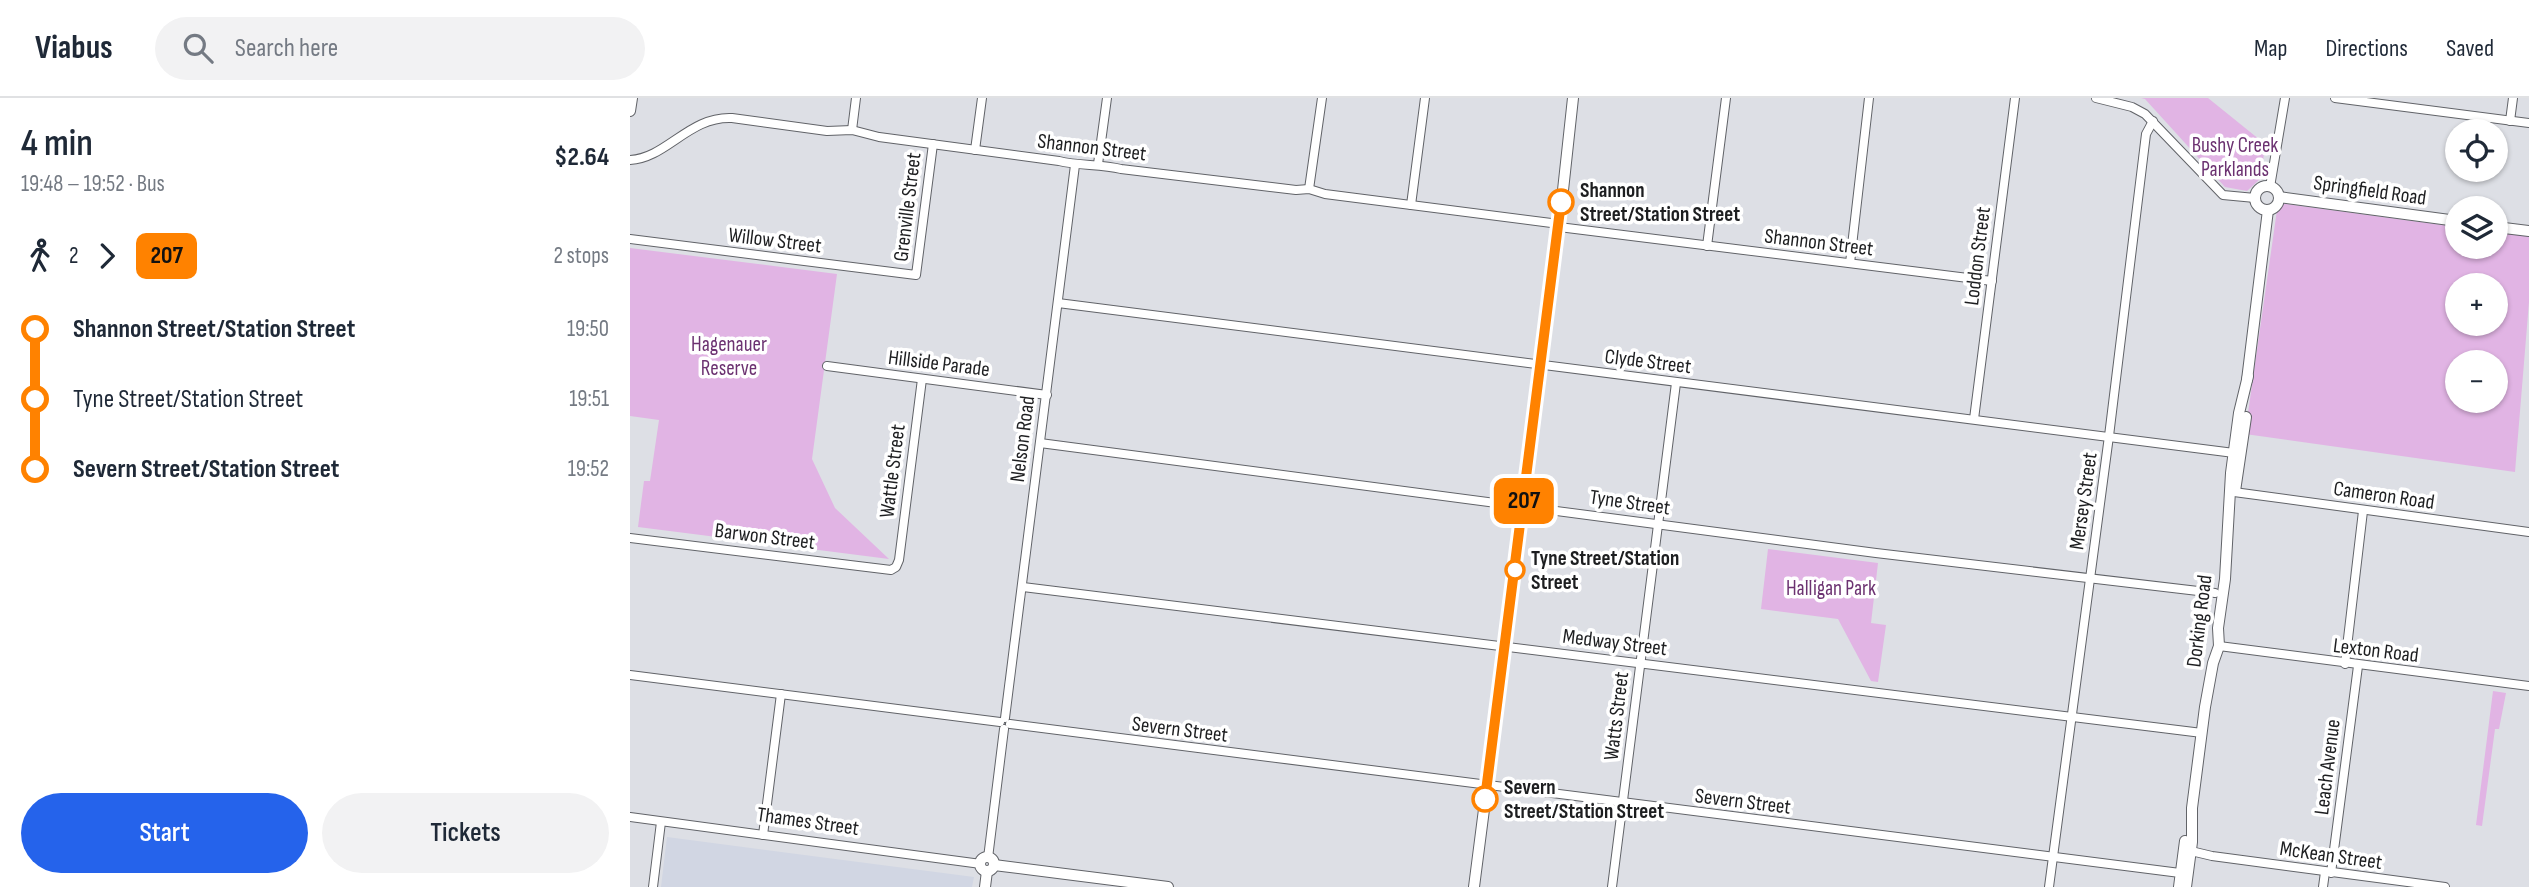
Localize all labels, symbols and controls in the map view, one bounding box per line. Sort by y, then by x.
search box [155,17,645,80]
text: Viabus [35,28,113,68]
icon: search [179,29,217,67]
text: Search here [235,33,338,64]
text: Map [2254,34,2287,63]
text: Directions [2325,34,2408,63]
text: Saved [2446,34,2494,63]
map controls [2445,119,2508,413]
button: locate [2445,119,2508,182]
text: 4 min [21,121,93,166]
street label: Shannon Street [1036,128,1148,167]
park label: Bushy Creek Parklands [2192,133,2278,182]
text: $2.64 [554,142,609,173]
street label: Grenville Street [888,151,927,263]
text: 19:48 – 19:52 · Bus [21,170,165,198]
street label: Springfield Road [2312,170,2428,211]
place label: Shannon Street/Station Street [1580,178,1740,227]
marker: Shannon Street/Station Street [1548,189,1574,215]
button: layers [2445,196,2508,259]
street label: Loddon Street [1959,205,1996,307]
street label: Willow Street [727,222,823,259]
street label: Shannon Street [1763,223,1875,262]
icon: walk [21,237,59,275]
icon: forward [88,237,126,275]
text: 207 [150,241,183,270]
text: 2 [69,242,78,270]
text: 2 stops [553,242,609,270]
button: + [2445,273,2508,336]
text: Shannon Street/Station Street [73,314,355,345]
text: 19:50 [567,315,609,343]
park label: Hagenauer Reserve [691,332,767,381]
street label: Clyde Street [1603,344,1693,379]
street label: Hillside Parade [887,345,991,382]
button: − [2445,350,2508,413]
text: Tyne Street/Station Street [73,384,303,415]
text: 19:51 [569,385,609,413]
street label: Nelson Road [1005,395,1040,484]
street label: Wattle Street [874,423,911,519]
street label: Mersey Street [2064,451,2103,551]
text: Severn Street/Station Street [73,454,339,485]
text: 19:52 [568,455,609,483]
street label: Cameron Road [2332,476,2436,515]
line badge: 207 [1484,478,1564,524]
street label: Tyne Street [1588,484,1672,521]
text: 207 [1508,486,1540,515]
street label: Barwon Street [713,518,817,555]
place label: Tyne Street/Station Street [1531,546,1679,595]
marker: Tyne Street/Station Street [1505,560,1525,580]
street label: Dorking Road [2181,574,2218,669]
park label: Halligan Park [1786,576,1876,601]
street label: Medway Street [1561,624,1669,661]
street label: Lexton Road [2332,633,2420,668]
street label: Watts Street [1599,670,1634,762]
street label: Severn Street [1131,711,1229,748]
street label: Leach Avenue [2309,718,2346,816]
place label: Severn Street/Station Street [1504,775,1664,824]
street label: Severn Street [1694,783,1792,820]
marker: Severn Street/Station Street [1472,786,1498,812]
button: Start [21,793,308,873]
button: Tickets [322,793,609,873]
street label: Thames Street [755,802,860,841]
street label: McKean Street [2278,836,2384,875]

